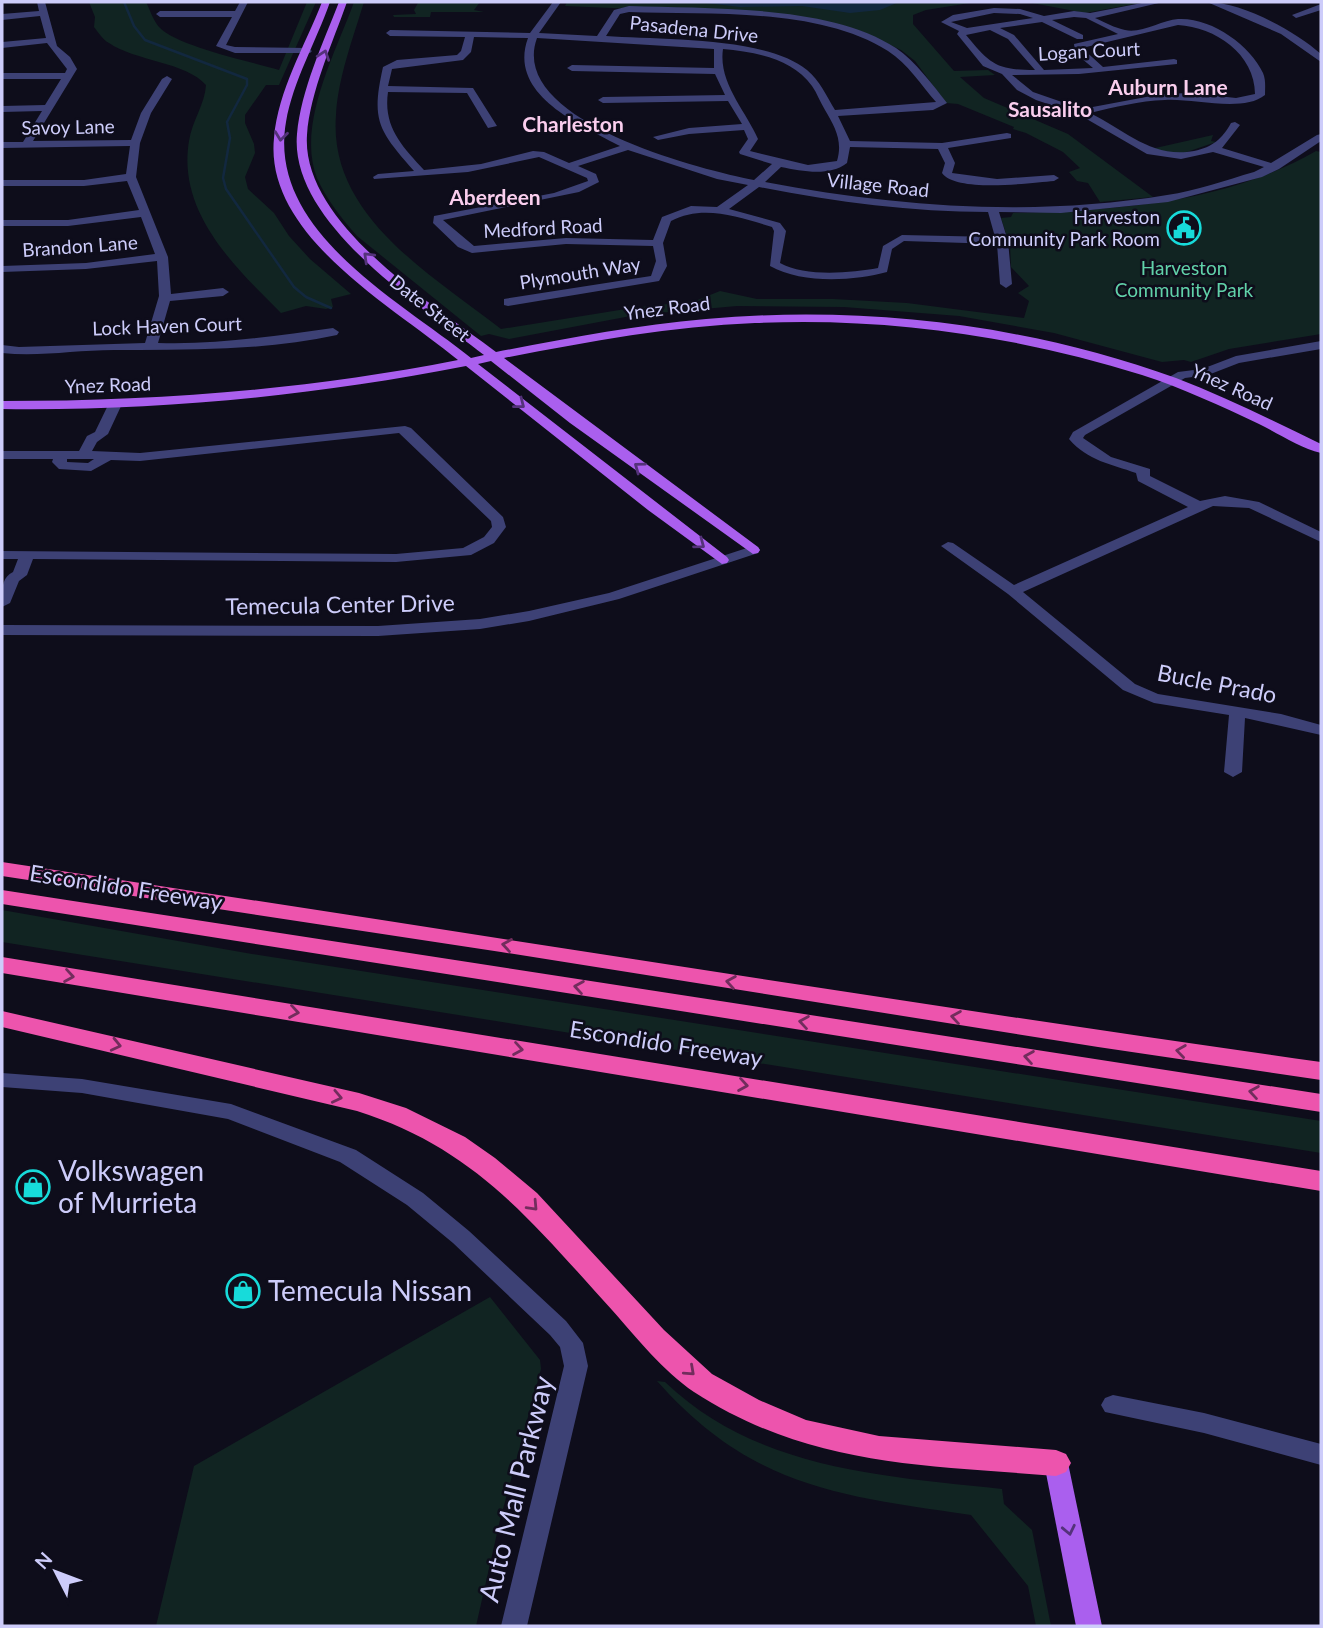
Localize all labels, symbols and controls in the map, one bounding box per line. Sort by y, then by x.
street label: Pasadena Drive [629,10,759,47]
street label: Logan Court [1037,36,1141,65]
one-way arrow [316,49,330,62]
district label: Auburn Lane [1107,74,1228,99]
district label: Sausalito [1008,96,1092,121]
district label: Charleston [522,111,624,136]
street label: Savoy Lane [21,114,115,139]
one-way arrow [273,130,288,141]
street label: Village Road [826,168,930,201]
district label: Aberdeen [448,184,541,209]
place label: Harveston Community Park Room [968,205,1160,250]
public building icon: Harveston Community Park Room [1165,209,1203,247]
street label: Medford Road [483,213,603,242]
street label: Brandon Lane [21,230,138,261]
street label: Plymouth Way [518,252,642,293]
one-way arrow [363,253,376,266]
park label: Harveston Community Park [1115,256,1254,301]
street label: Date Street [386,269,475,346]
street label: Ynez Road [623,291,711,324]
street label: Lock Haven Court [92,311,242,340]
street label: Ynez Road [1188,358,1276,415]
street label: Ynez Road [64,371,152,398]
one-way arrow [513,396,525,409]
one-way arrow [634,462,647,475]
one-way arrow [693,535,705,548]
street label: Temecula Center Drive [225,588,455,620]
street label: Bucle Prado [1155,658,1279,708]
street label: Escondido Freeway [28,858,225,916]
one-way arrow [501,938,513,953]
one-way arrow [63,968,75,983]
one-way arrow [725,975,737,990]
one-way arrow [574,980,585,995]
one-way arrow [288,1004,300,1019]
one-way arrow [950,1010,962,1025]
street label: Escondido Freeway [568,1014,765,1072]
one-way arrow [798,1015,810,1030]
one-way arrow [110,1037,122,1051]
one-way arrow [512,1041,524,1056]
one-way arrow [1175,1044,1187,1059]
one-way arrow [1023,1050,1035,1065]
one-way arrow [737,1077,749,1092]
one-way arrow [1248,1085,1260,1100]
one-way arrow [331,1089,343,1104]
place label: Volkswagen of Murrieta [58,1153,204,1219]
shop icon: Volkswagen of Murrieta [14,1168,52,1206]
one-way arrow [525,1198,538,1211]
shop icon: Temecula Nissan [224,1272,262,1310]
place label: Temecula Nissan [268,1273,472,1307]
one-way arrow [682,1362,695,1375]
street label: Auto Mall Parkway [471,1372,560,1605]
one-way arrow [1061,1524,1076,1536]
north arrow [21,1537,91,1607]
text: N [30,1547,56,1573]

